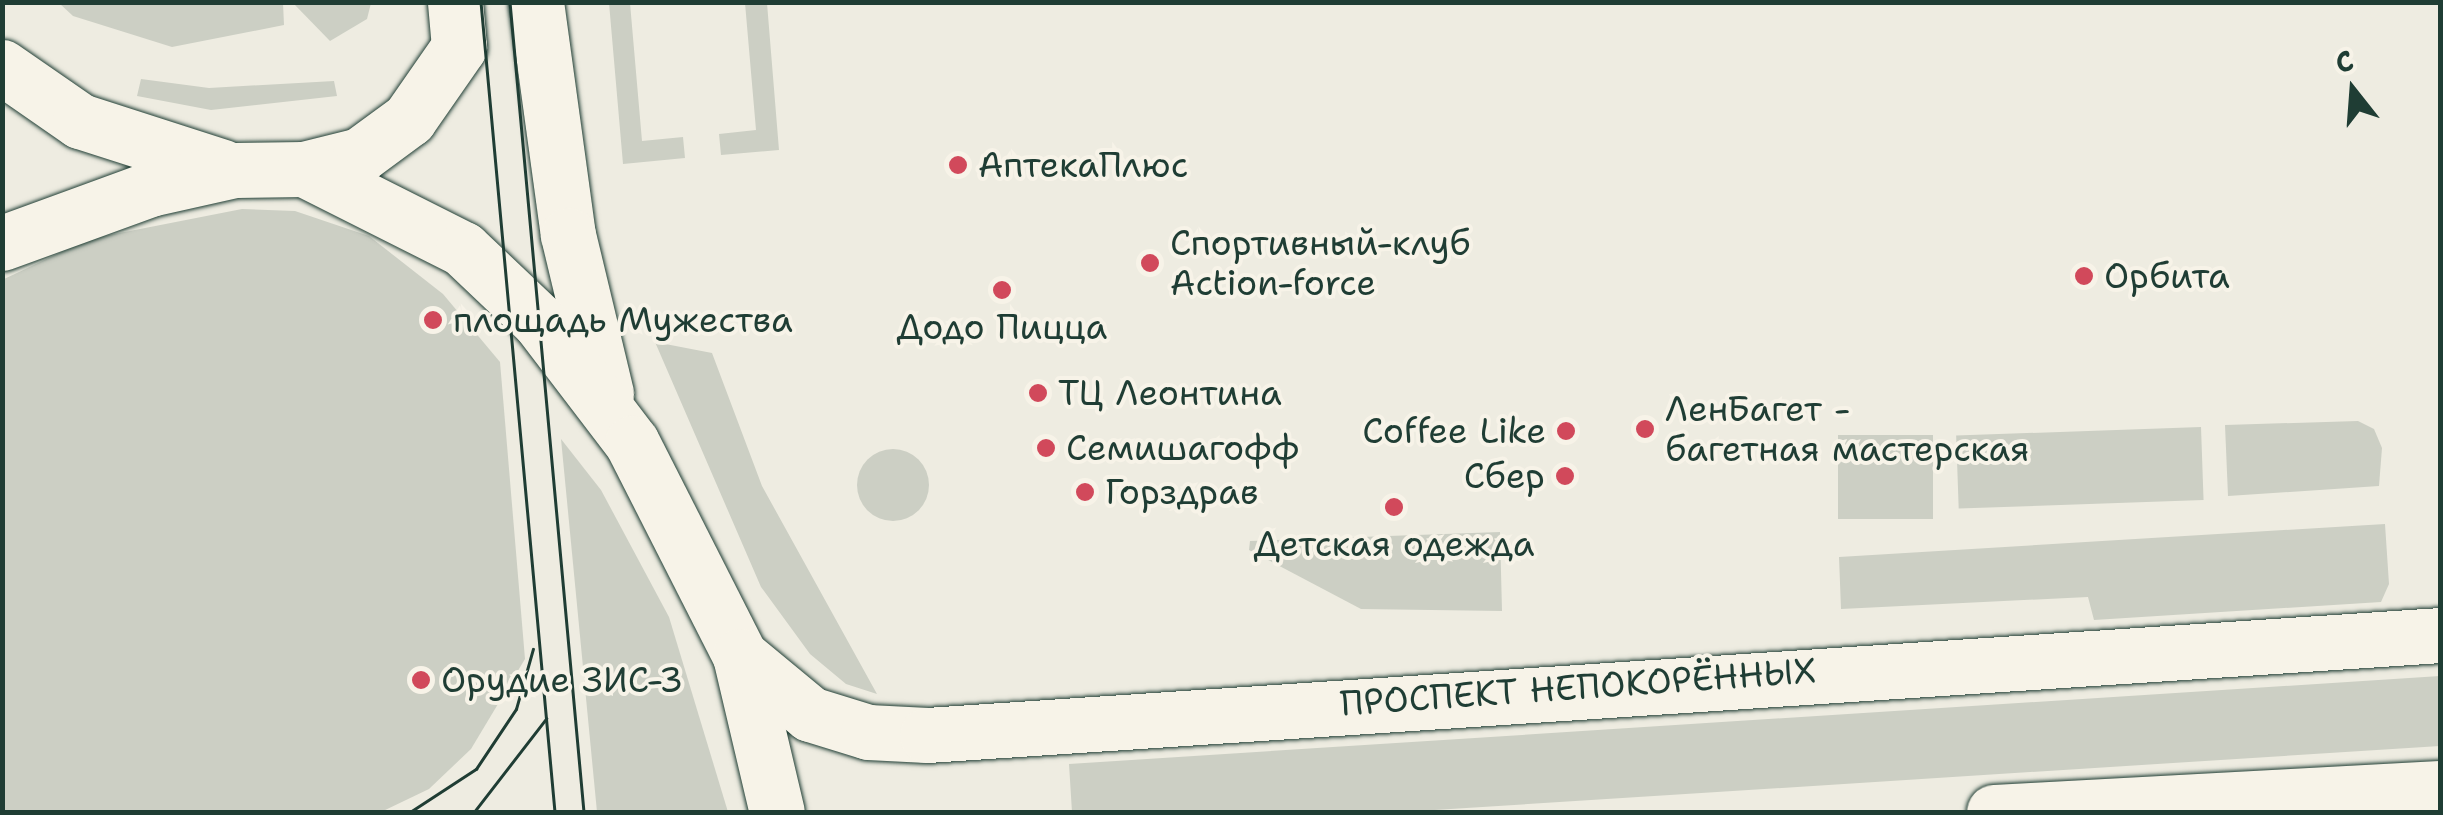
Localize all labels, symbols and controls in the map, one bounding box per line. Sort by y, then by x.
north arrow [2303,40,2403,140]
text: С [2330,41,2358,82]
place label: АптекаПлюс [978,144,1188,186]
marker: АптекаПлюс [947,154,969,176]
place label: Спортивный-клуб Action-force [1170,222,1470,304]
marker: Спортивный-клуб Action-force [1139,252,1161,274]
place label: Орбита [2104,255,2230,297]
marker: Орбита [2073,265,2095,287]
marker: Додо Пицца [991,279,1013,301]
place label: площадь Мужества [453,299,793,341]
place label: Додо Пицца [897,306,1107,348]
marker: площадь Мужества [422,309,444,331]
place label: ТЦ Леонтина [1058,372,1282,414]
marker: ТЦ Леонтина [1027,382,1049,404]
place label: ЛенБагет - багетная мастерская [1665,388,2029,470]
place label: Coffee Like [1362,410,1546,452]
marker: ЛенБагет - багетная мастерская [1634,418,1656,440]
marker: Coffee Like [1555,420,1577,442]
place label: Семишагофф [1066,427,1299,469]
marker: Семишагофф [1035,437,1057,459]
place label: Сбер [1464,455,1545,497]
marker: Сбер [1554,465,1576,487]
place label: Горздрав [1105,471,1259,513]
marker: Горздрав [1074,481,1096,503]
marker: Детская одежда [1383,496,1405,518]
place label: Детская одежда [1253,523,1535,565]
street label: ПРОСПЕКТ НЕПОКОРЁННЫХ [1339,649,1817,725]
place label: Орудие ЗИС-3 [441,659,683,701]
marker: Орудие ЗИС-3 [410,669,432,691]

